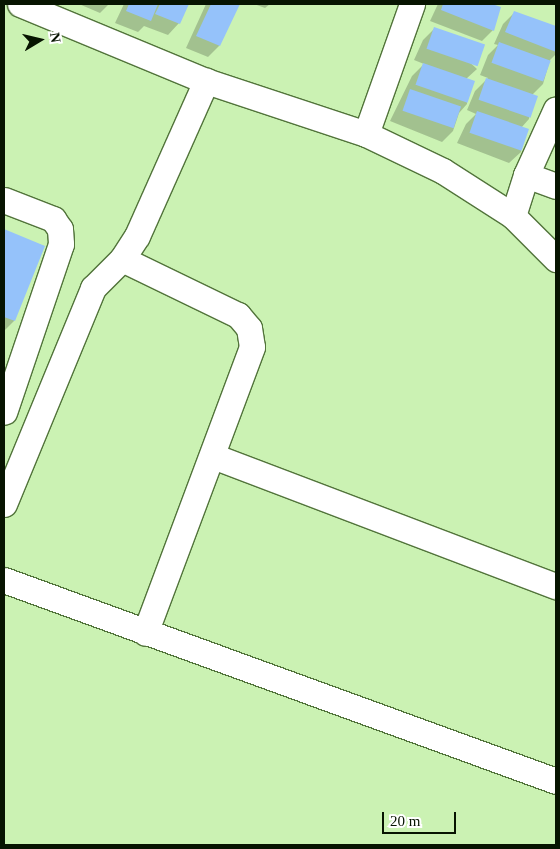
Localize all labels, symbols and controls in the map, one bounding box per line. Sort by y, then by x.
north arrow [15,15,65,65]
text: N [47,31,64,44]
scale bar [385,802,459,834]
text: 20 m [390,813,420,829]

